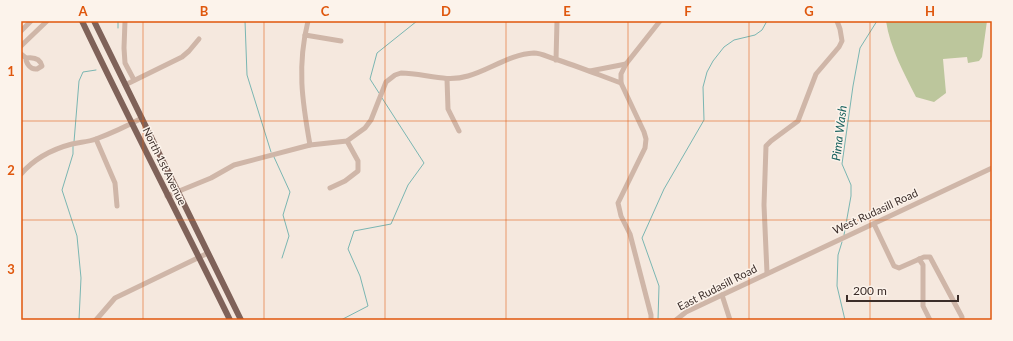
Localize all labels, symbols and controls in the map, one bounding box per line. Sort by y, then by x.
text: A [77,3,88,19]
text: B [200,3,209,19]
text: C [321,3,330,19]
text: D [441,3,451,19]
text: E [563,3,571,19]
text: F [684,3,692,19]
text: G [804,3,814,19]
text: H [925,3,935,19]
text: 1 [7,63,15,79]
water label: Pima Wash [828,104,850,162]
street label: North 1st Avenue [140,125,190,207]
text: 2 [7,162,15,178]
street label: West Rudasill Road [830,186,920,236]
text: 3 [7,261,15,277]
street label: East Rudasill Road [675,261,759,313]
scale bar [847,277,958,303]
text: 200 m [853,283,887,298]

